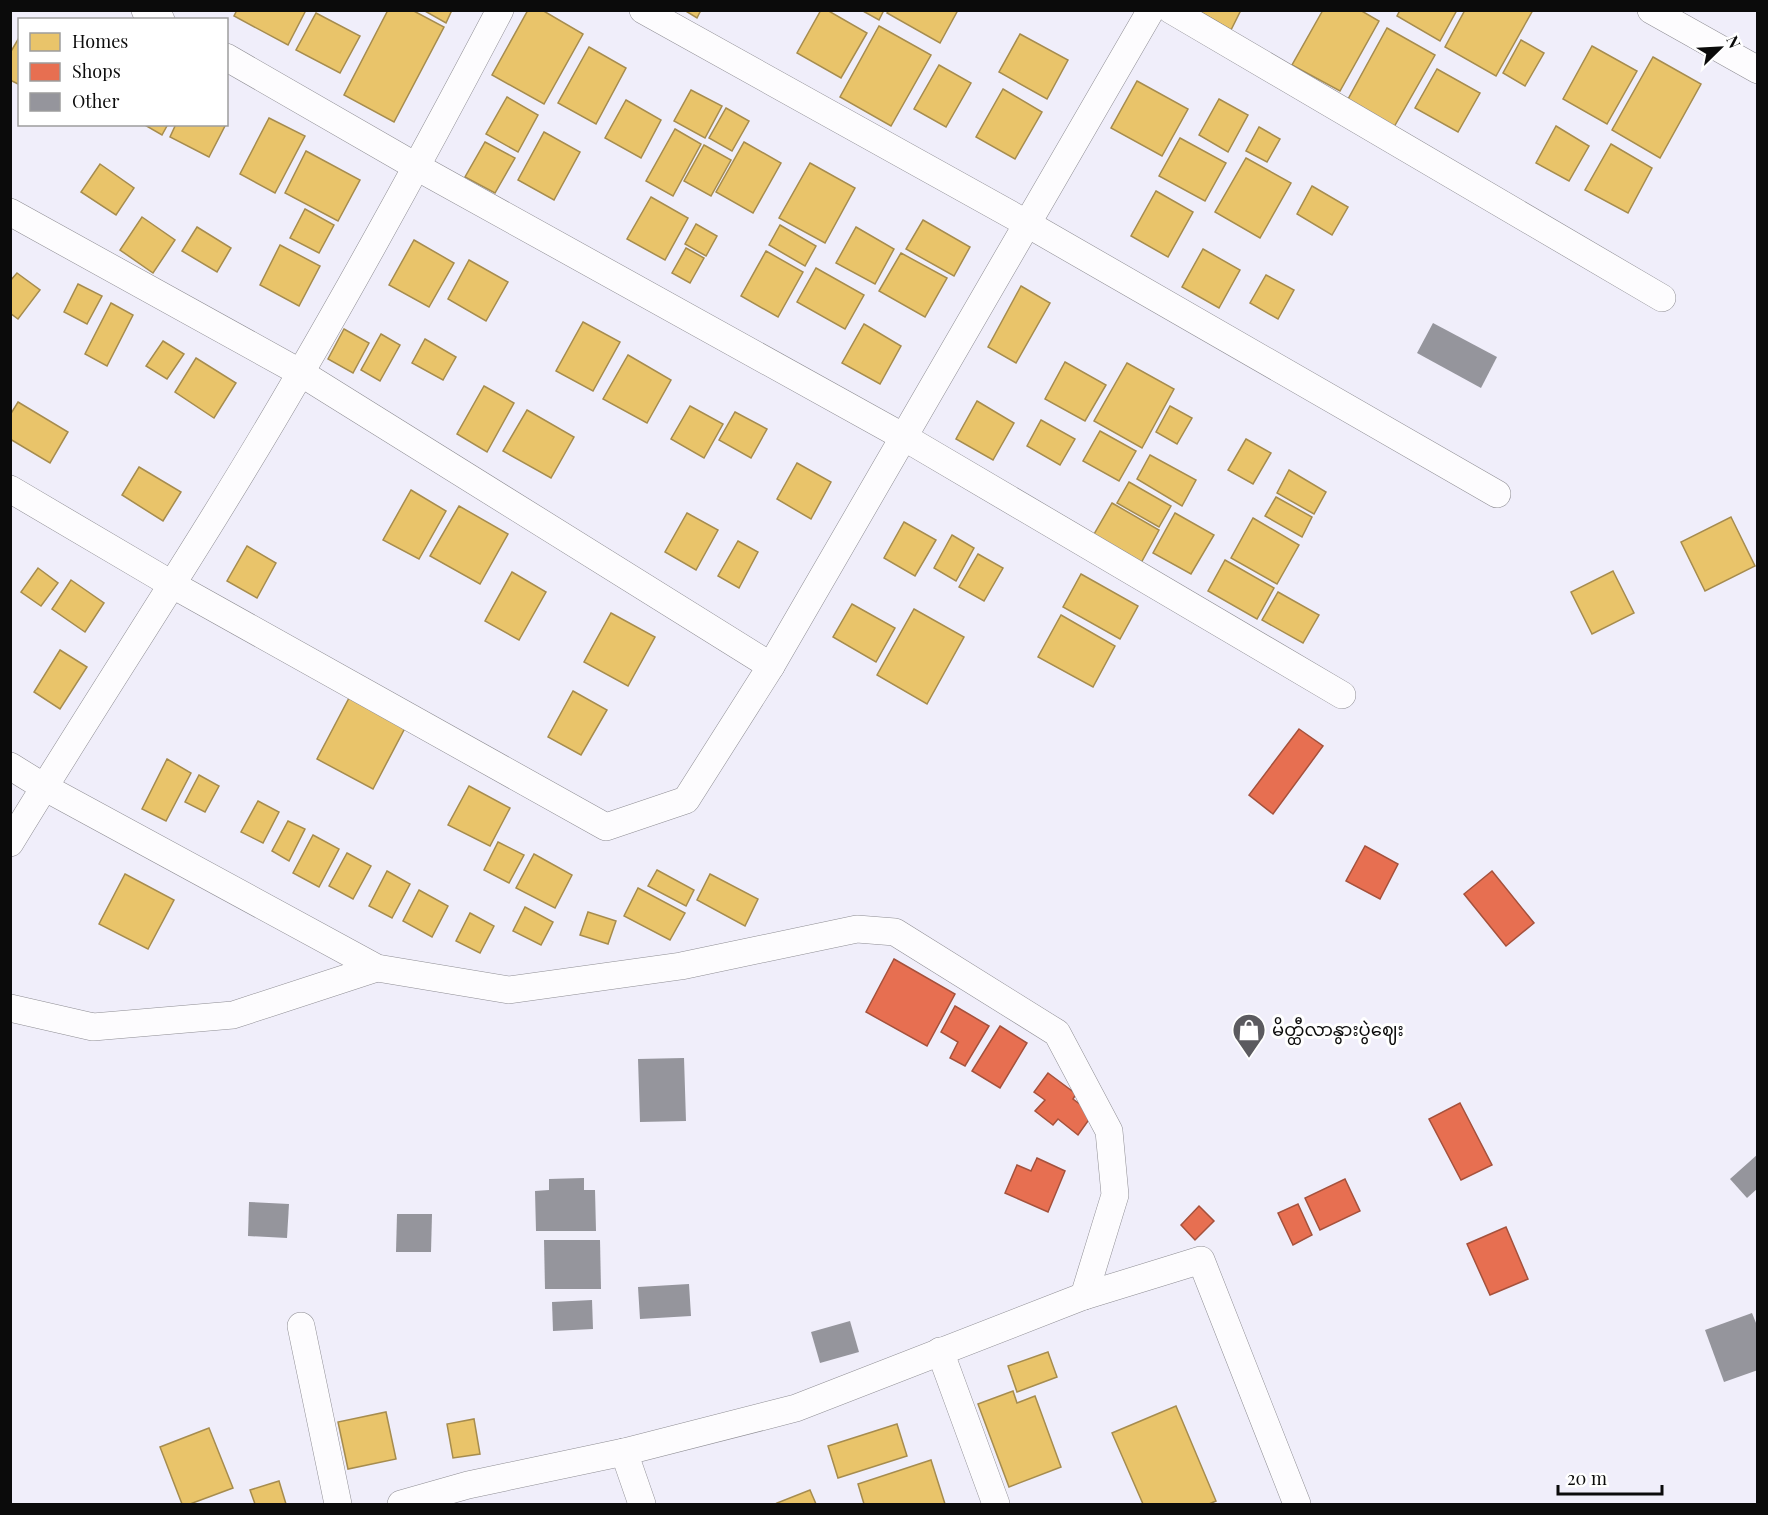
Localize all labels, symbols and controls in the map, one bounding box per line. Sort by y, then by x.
legend [18,18,228,126]
north arrow [1690,18,1750,78]
text: Homes [72,29,128,53]
text: N [1722,32,1746,52]
text: Shops [72,59,121,83]
text: Other [72,89,119,113]
shop icon: မိတ္ထီလာနွားပွဲဈေး [1231,1012,1267,1059]
place label: မိတ္ထီလာနွားပွဲဈေး [1272,1016,1404,1045]
scale bar [1558,1458,1662,1496]
text: 20 m [1567,1466,1607,1490]

